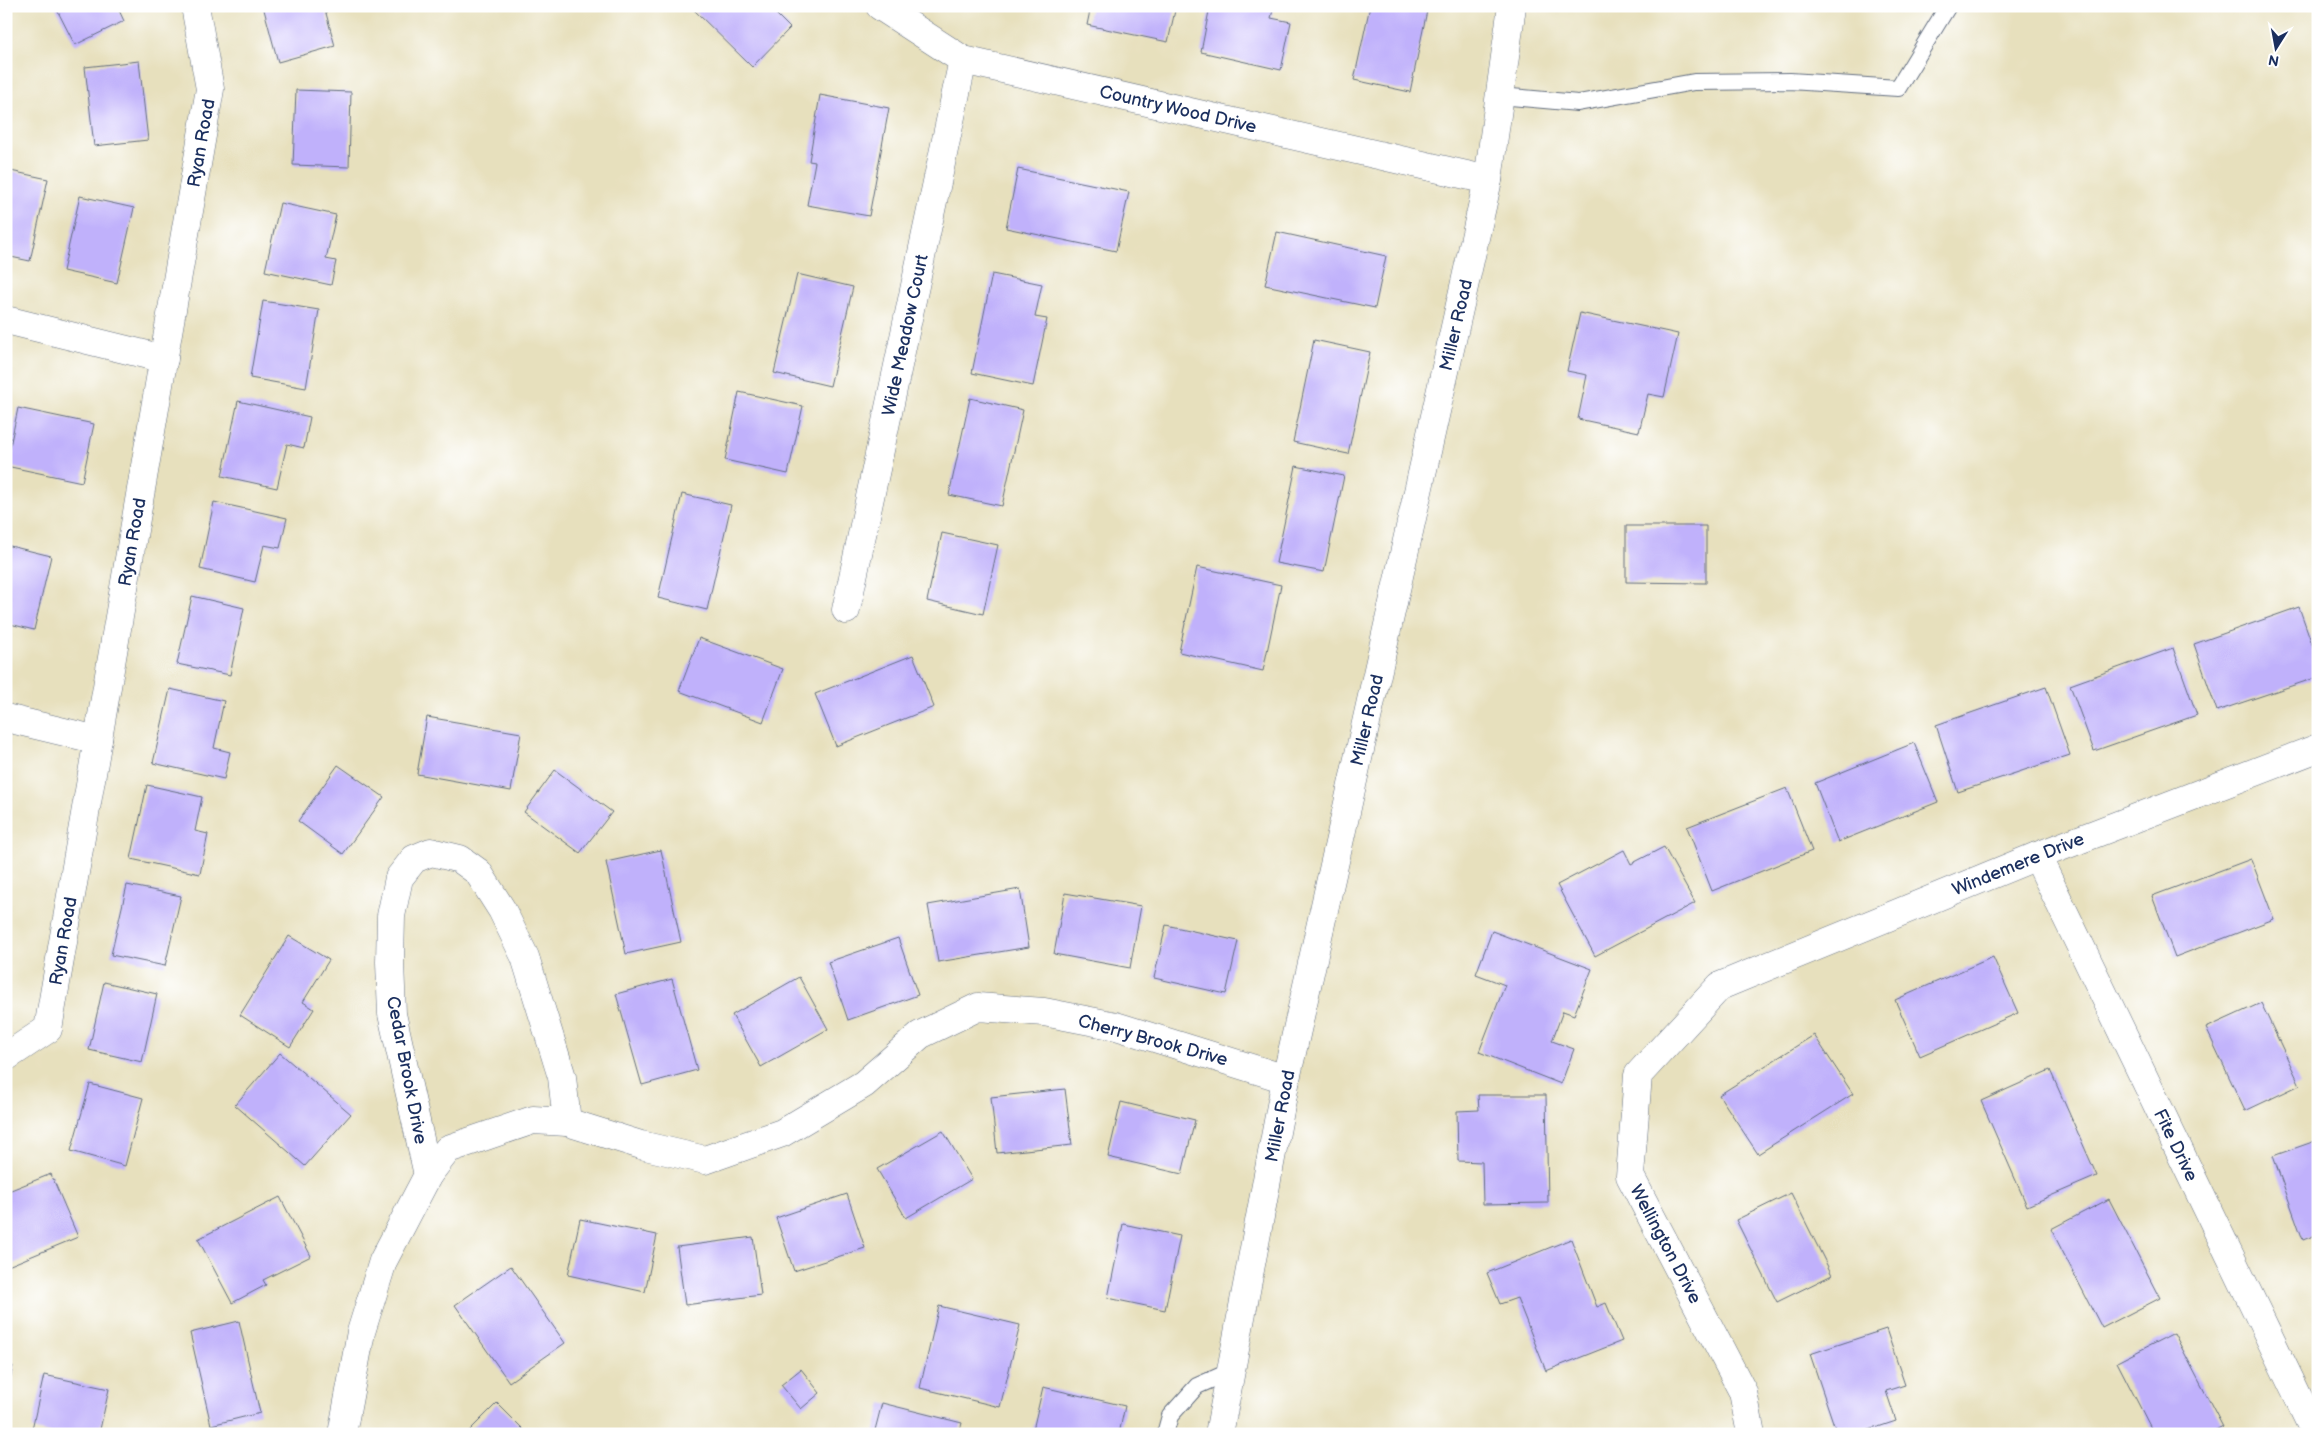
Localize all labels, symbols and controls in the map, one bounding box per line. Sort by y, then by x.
north arrow [2252,22,2302,72]
text: N [2267,51,2280,70]
street label: Country Wood Drive [1097,81,1259,138]
street label: Ryan Road [183,97,220,189]
street label: Wide Meadow Court [878,252,933,418]
street label: Miller Road [1436,277,1477,373]
street label: Ryan Road [114,496,151,588]
street label: Miller Road [1347,672,1388,768]
street label: Windemere Drive [1949,828,2088,901]
street label: Ryan Road [45,895,82,987]
street label: Cedar Brook Drive [382,994,431,1146]
street label: Cherry Brook Drive [1076,1010,1230,1071]
street label: Miller Road [1261,1068,1300,1164]
street label: Fite Drive [2149,1106,2202,1185]
street label: Wellington Drive [1625,1181,1706,1307]

